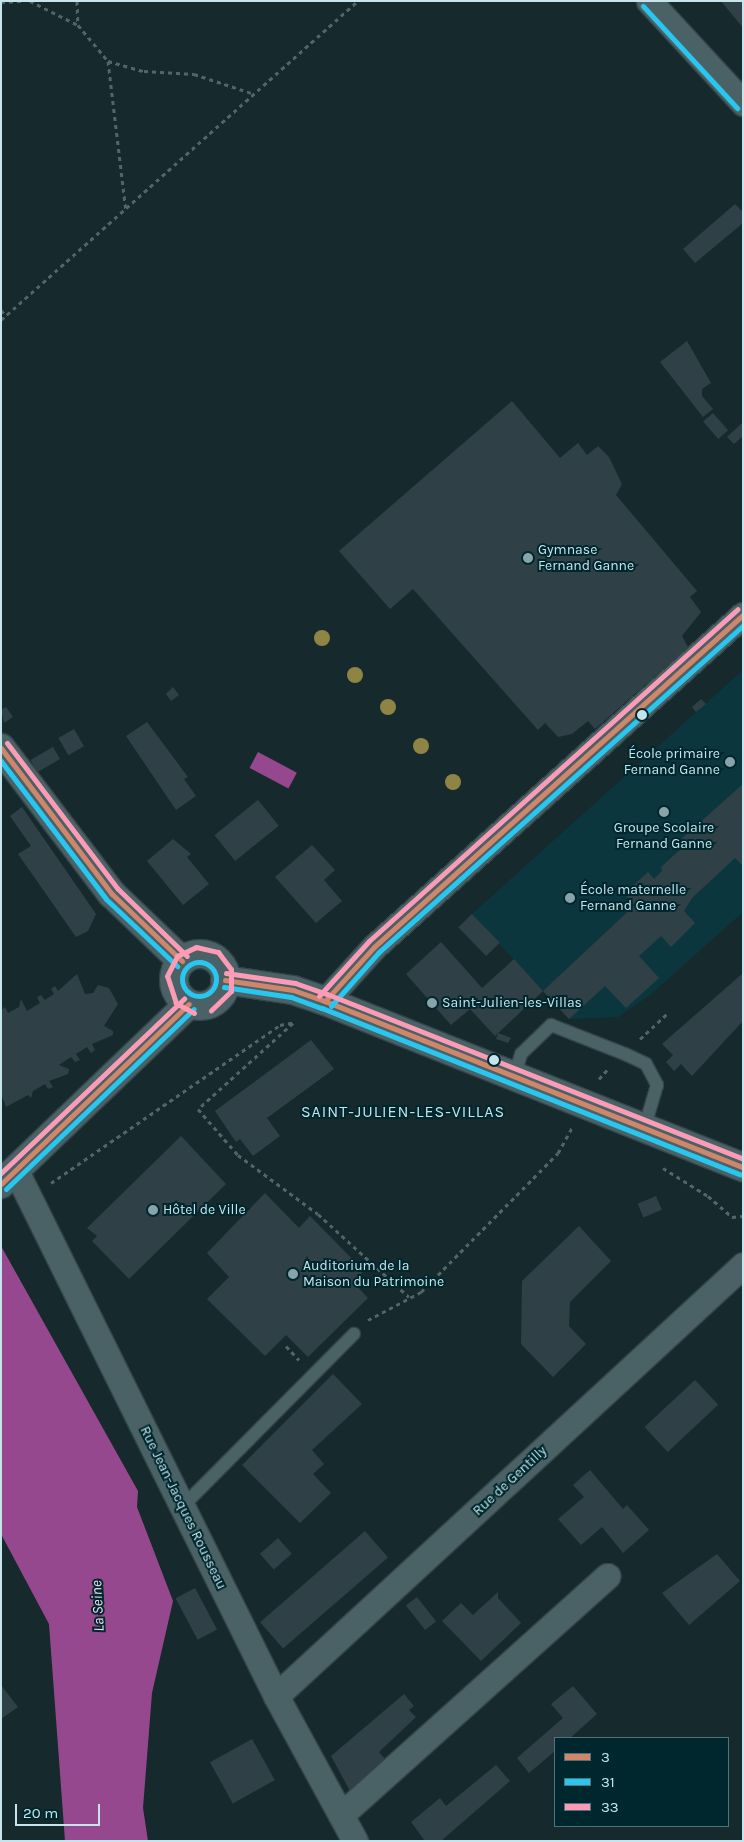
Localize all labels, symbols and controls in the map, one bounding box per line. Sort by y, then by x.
place label: Gymnase Fernand Ganne [538,542,634,574]
marker: Gymnase Fernand Ganne [522,552,534,564]
unlabelled marker [637,710,647,720]
place label: École primaire Fernand Ganne [624,746,720,779]
marker: École primaire Fernand Ganne [724,756,736,768]
marker: Groupe Scolaire Fernand Ganne [658,806,670,818]
place label: Groupe Scolaire Fernand Ganne [614,820,714,852]
place label: École maternelle Fernand Ganne [580,882,686,914]
marker: École maternelle Fernand Ganne [564,892,576,904]
place label: Saint-Julien-les-Villas [442,995,582,1011]
marker: Saint-Julien-les-Villas [426,997,438,1009]
unlabelled marker [489,1055,499,1065]
district label: SAINT-JULIEN-LES-VILLAS [298,1102,508,1122]
place label: Hôtel de Ville [163,1202,246,1218]
marker: Hôtel de Ville [147,1204,159,1216]
place label: Auditorium de la Maison du Patrimoine [303,1258,444,1290]
marker: Auditorium de la Maison du Patrimoine [287,1268,299,1280]
street label: Rue Jean-Jacques Rousseau [136,1424,230,1592]
street label: Rue de Gentilly [470,1443,550,1519]
water label: La Seine [88,1580,108,1632]
legend [554,1737,729,1827]
text: 3 [601,1748,610,1766]
text: 31 [601,1773,615,1791]
scale bar [18,1794,102,1826]
text: 33 [601,1798,619,1816]
text: 20 m [23,1804,58,1822]

